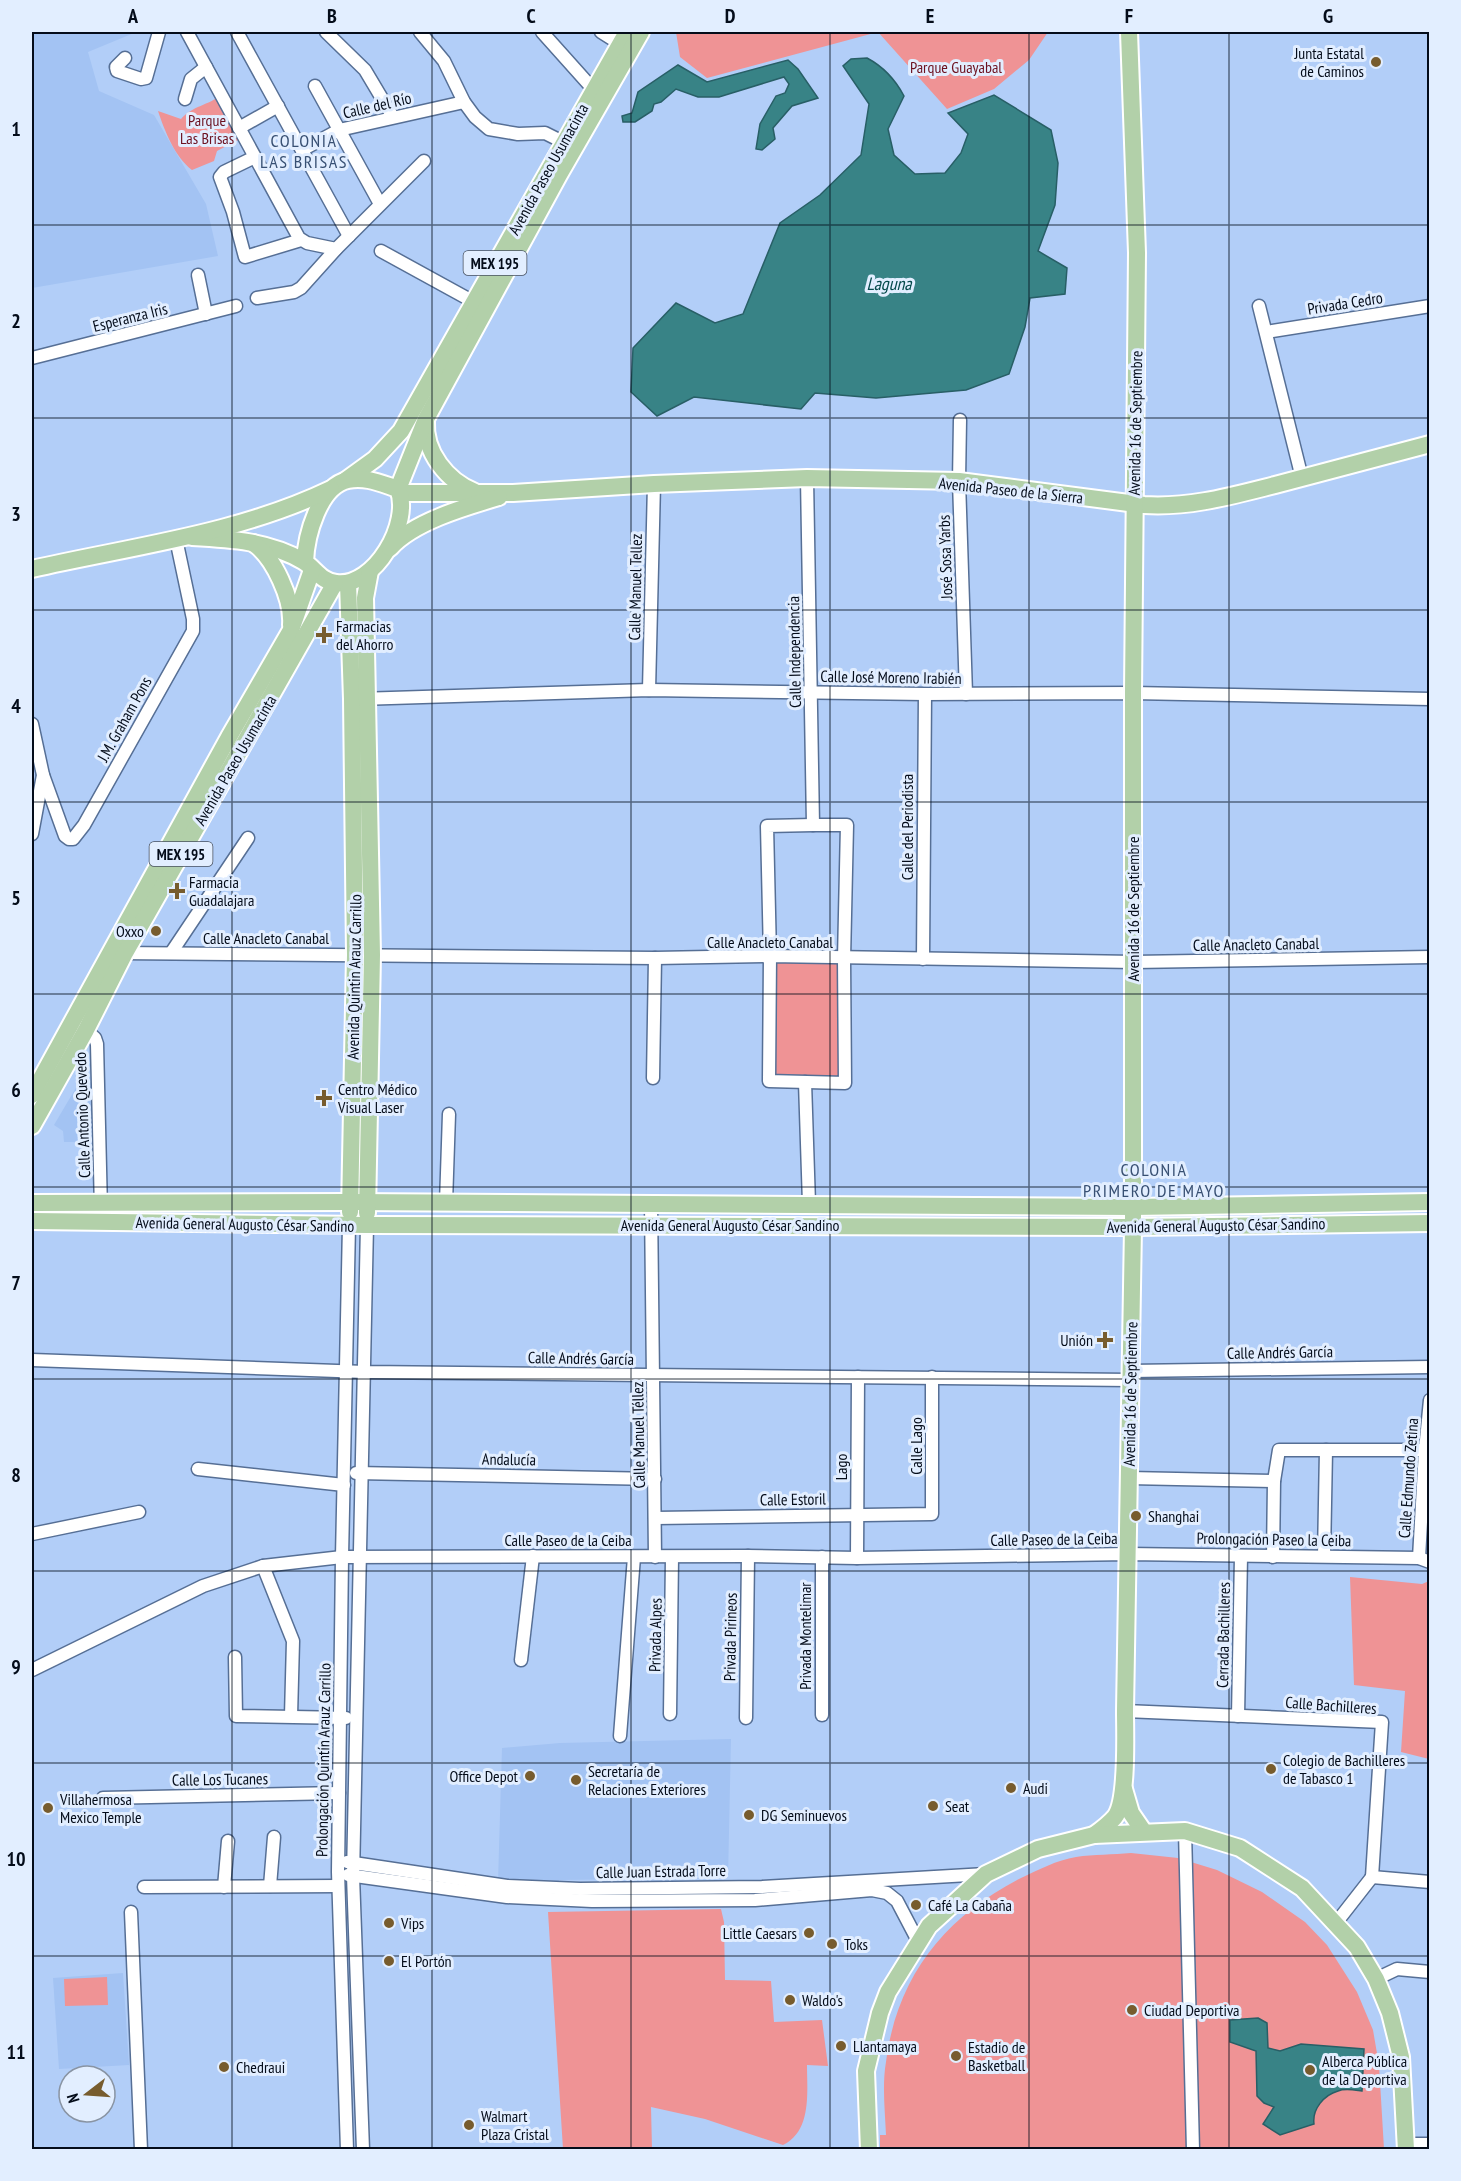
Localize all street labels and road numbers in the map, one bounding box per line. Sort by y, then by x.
street label: Calle del Río [341,87,413,123]
street label: Avenida Paseo Usumacinta [504,100,592,238]
road number: MEX 195 [464,251,526,275]
street label: Privada Cedro [1306,287,1384,319]
street label: Esperanza Iris [91,298,169,336]
street label: Avenida 16 de Septiembre [1124,350,1146,496]
street label: Avenida Paseo de la Sierra [938,472,1084,508]
street label: José Sosa Yarbs [934,515,956,600]
street label: Calle Manuel Tellez [624,533,646,641]
street label: Calle Independencia [783,596,805,708]
street label: Calle José Moreno Irabién [820,666,962,688]
street label: J.M. Graham Pons [92,673,156,766]
street label: Avenida Paseo Usumacinta [190,691,280,829]
street label: Calle del Periodista [897,774,917,880]
street label: Avenida 16 de Septiembre [1123,836,1143,982]
road number: MEX 195 [150,842,213,866]
street label: Avenida Quintin Arauz Carrillo [343,894,365,1060]
street label: Calle Anacleto Canabal [203,928,329,948]
street label: Calle Anacleto Canabal [707,932,833,952]
street label: Calle Anacleto Canabal [1193,933,1320,955]
street label: Calle Antonio Quevedo [70,1052,94,1178]
street label: Avenida General Augusto César Sandino [135,1212,355,1236]
street label: Avenida General Augusto César Sandino [1106,1213,1326,1237]
street label: Avenida General Augusto César Sandino [621,1215,839,1235]
street label: Avenida 16 de Septiembre [1119,1321,1141,1467]
street label: Calle Andrés García [1227,1341,1333,1363]
street label: Calle Andrés García [528,1347,634,1369]
street label: Calle Manuel Téllez [627,1381,649,1489]
street label: Calle Lago [906,1417,926,1475]
street label: Calle Edmundo Zetina [1394,1417,1422,1539]
street label: Andalucía [482,1449,536,1469]
street label: Lago [831,1454,851,1480]
street label: Calle Estoril [760,1488,826,1510]
street label: Calle Paseo de la Ceiba [990,1528,1118,1550]
street label: Prolongación Paseo la Ceiba [1196,1528,1352,1550]
street label: Calle Paseo de la Ceiba [504,1530,632,1550]
street label: Privada Montelimar [795,1582,815,1690]
street label: Cerrada Bachilleres [1212,1582,1234,1688]
street label: Privada Pirineos [719,1593,741,1681]
street label: Privada Alpes [644,1598,666,1672]
street label: Prolongación Quintín Arauz Carrillo [311,1663,335,1857]
street label: Calle Bachilleres [1285,1692,1377,1718]
street label: Calle Los Tucanes [172,1768,268,1790]
street label: Calle Juan Estrada Torre [596,1860,726,1882]

